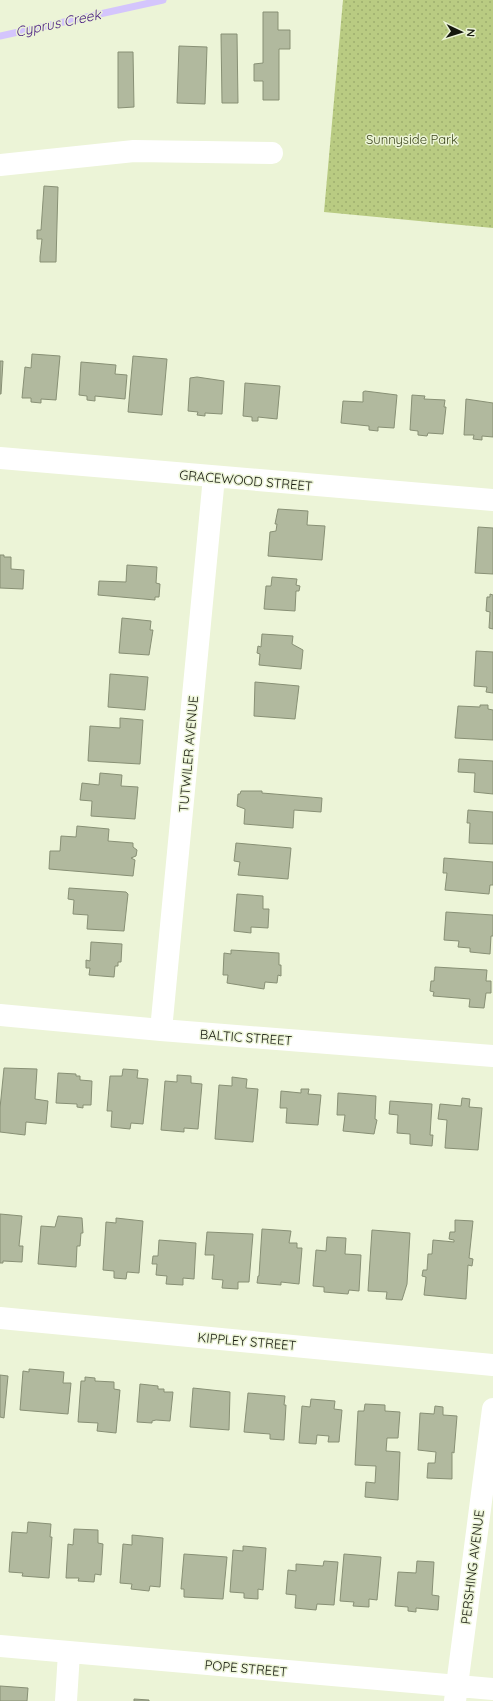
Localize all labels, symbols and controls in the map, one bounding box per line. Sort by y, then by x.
water label: Cyprus Creek [14,5,104,41]
north arrow [441,12,481,52]
text: N [464,28,478,37]
park label: Sunnyside Park [366,131,458,147]
street label: GRACEWOOD STREET [179,466,313,494]
street label: TUTWILER AVENUE [175,695,201,813]
street label: BALTIC STREET [199,1026,293,1048]
street label: KIPPLEY STREET [197,1329,297,1353]
street label: PERSHING AVENUE [457,1509,487,1625]
street label: POPE STREET [204,1656,288,1680]

